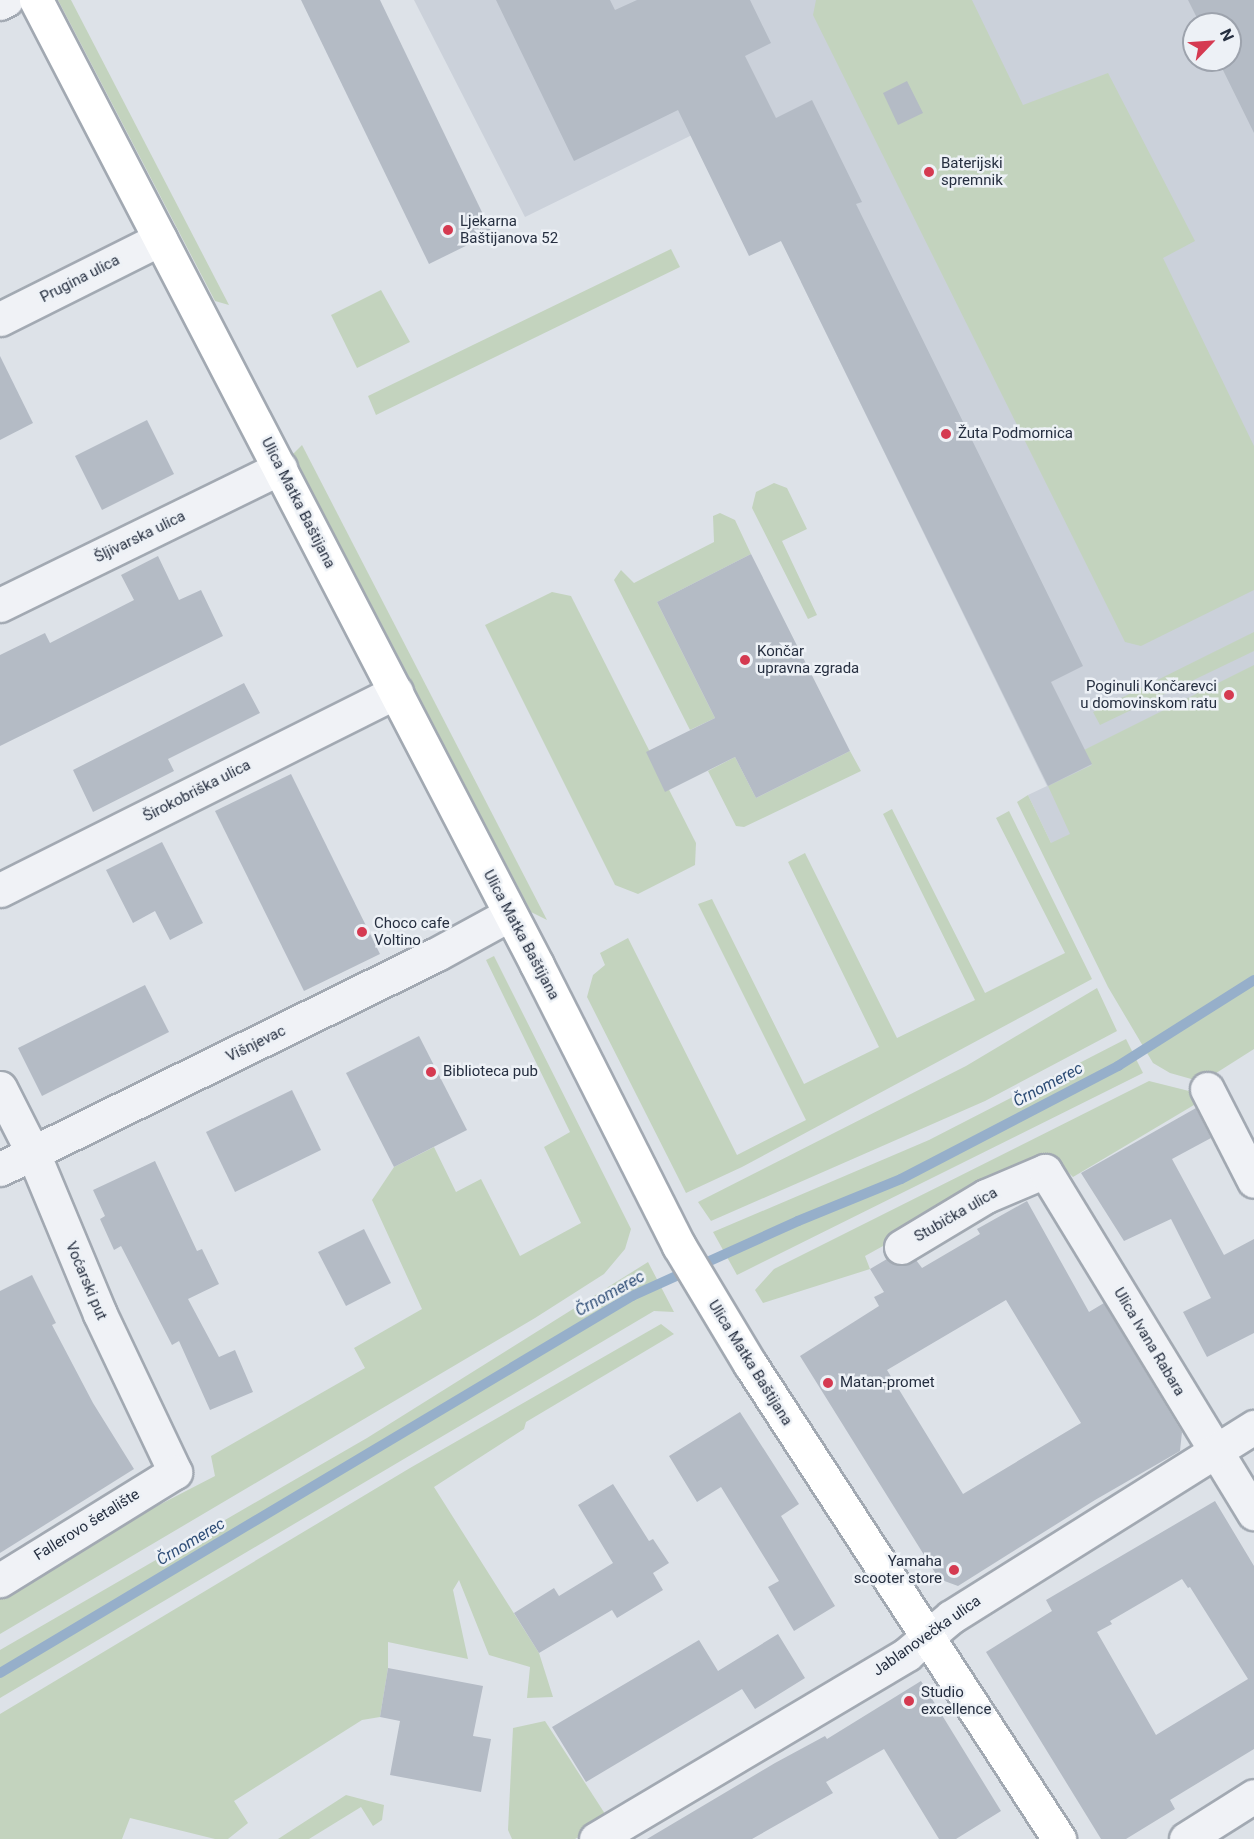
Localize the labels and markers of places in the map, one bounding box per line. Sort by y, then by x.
place label: Baterijski spremnik [941,154,1003,189]
marker: Baterijski spremnik [922,165,936,179]
place label: Ljekarna Baštijanova 52 [460,212,558,247]
marker: Ljekarna Baštijanova 52 [441,223,455,237]
place label: Žuta Podmornica [958,425,1073,443]
marker: Žuta Podmornica [939,427,953,441]
place label: Končar upravna zgrada [757,642,859,677]
marker: Končar upravna zgrada [738,653,752,667]
place label: Poginuli Končarevci u domovinskom ratu [1080,677,1217,712]
marker: Poginuli Končarevci u domovinskom ratu [1222,688,1236,702]
place label: Choco cafe Voltino [374,914,450,949]
marker: Choco cafe Voltino [355,925,369,939]
place label: Biblioteca pub [443,1063,538,1081]
marker: Biblioteca pub [424,1065,438,1079]
place label: Matan-promet [840,1374,935,1392]
marker: Matan-promet [821,1376,835,1390]
place label: Yamaha scooter store [854,1552,942,1587]
marker: Yamaha scooter store [947,1563,961,1577]
place label: Studio excellence [921,1683,991,1718]
marker: Studio excellence [902,1694,916,1708]

